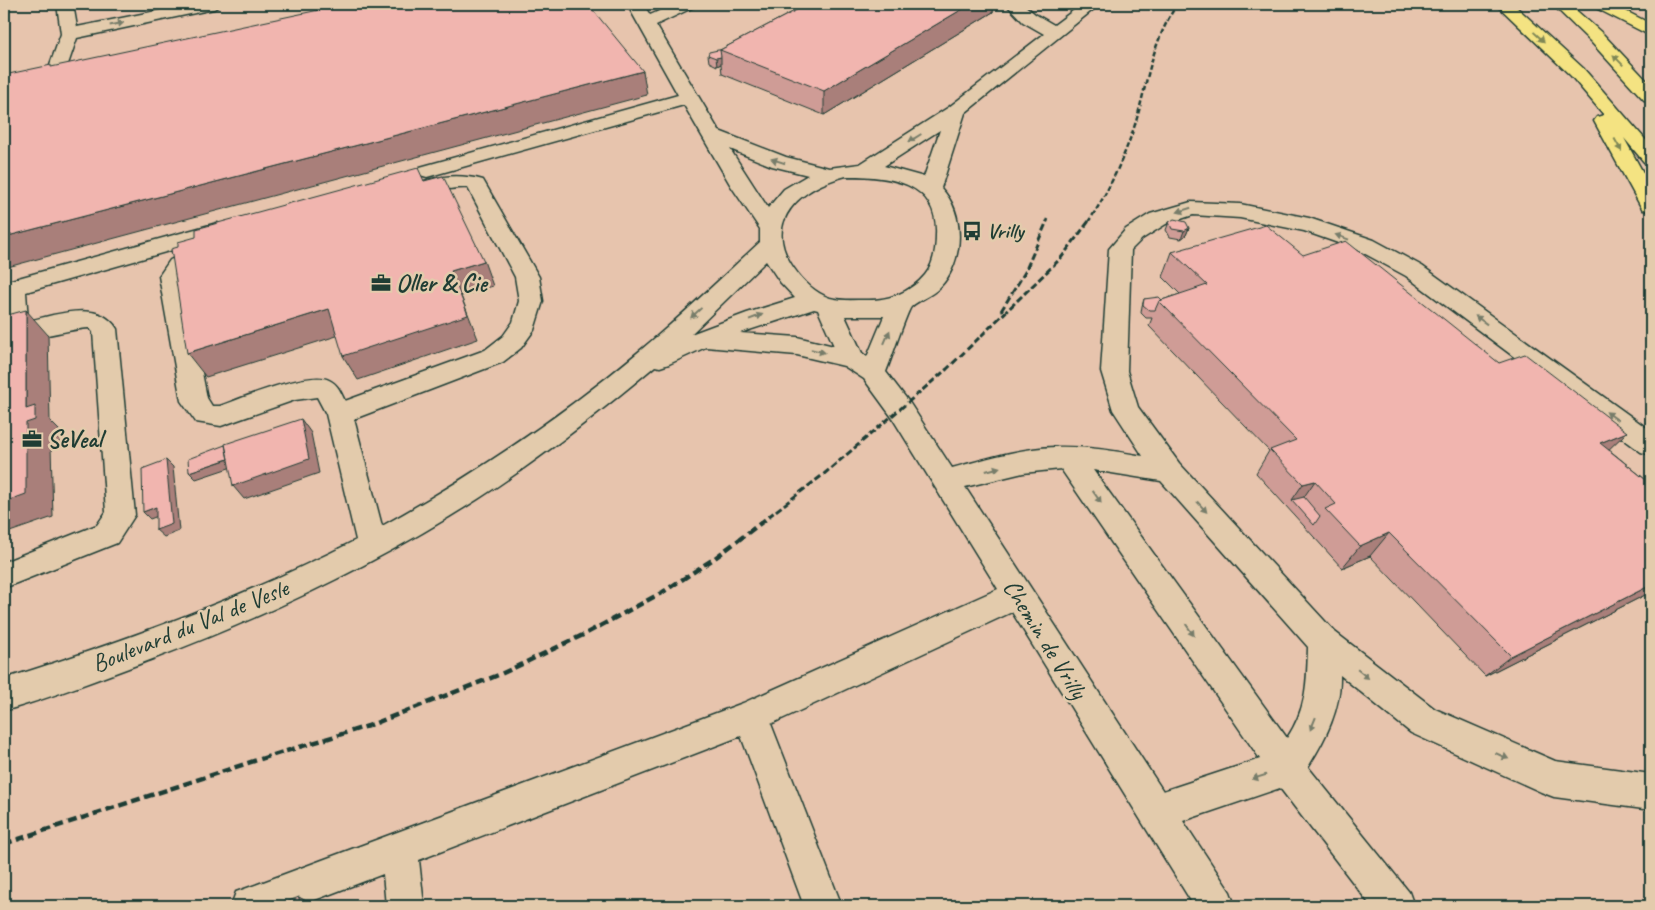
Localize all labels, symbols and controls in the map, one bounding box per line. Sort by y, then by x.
one-way arrow [110,20,125,28]
one-way arrow [1533,31,1545,43]
one-way arrow [1612,55,1624,67]
one-way arrow [908,133,921,142]
one-way arrow [1613,139,1622,152]
one-way arrow [770,157,785,165]
one-way arrow [1176,207,1191,215]
place label: Vrilly [987,218,1025,244]
bus stop icon: Vrilly [961,220,983,242]
one-way arrow [1335,233,1350,240]
place label: Oller & Cie [396,267,488,299]
office icon: Oller & Cie [370,272,392,294]
one-way arrow [690,307,703,318]
one-way arrow [749,313,764,320]
one-way arrow [1474,315,1488,325]
one-way arrow [884,330,892,344]
one-way arrow [810,347,825,355]
one-way arrow [1605,411,1619,421]
place label: SeVeal [47,423,107,455]
office icon: SeVeal [21,428,43,450]
one-way arrow [985,464,1000,472]
one-way arrow [1092,491,1102,504]
one-way arrow [1196,501,1207,514]
street label: Boulevard du Val de Vesle [87,571,295,680]
street label: Chemin de Vrilly [996,573,1095,706]
one-way arrow [1185,624,1195,637]
one-way arrow [1356,668,1369,679]
one-way arrow [1309,717,1317,732]
one-way arrow [1495,753,1509,761]
one-way arrow [1252,774,1267,782]

